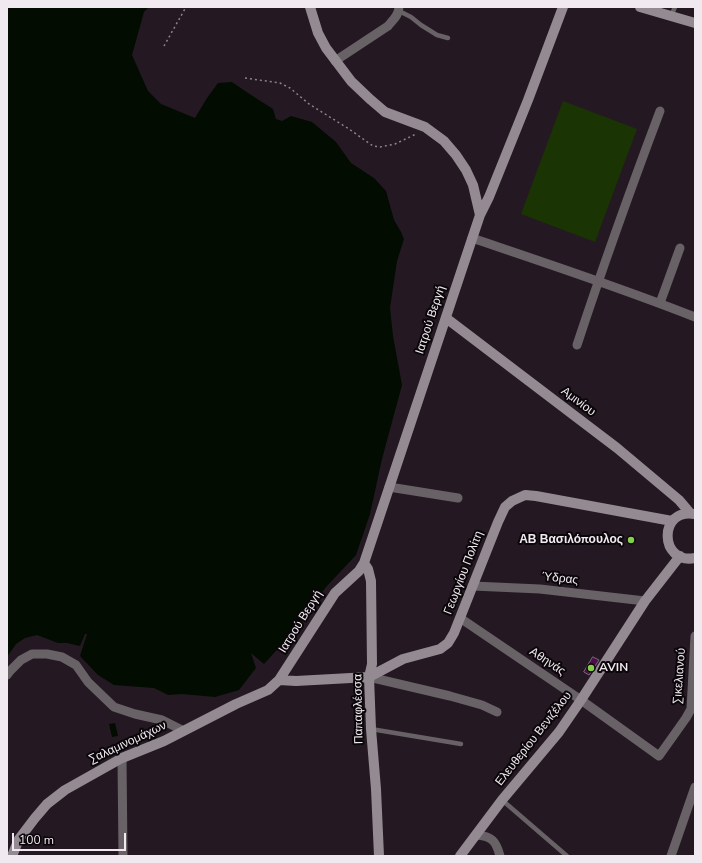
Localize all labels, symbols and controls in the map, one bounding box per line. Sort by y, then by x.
street label: Ιατρού Βεργή [413,284,449,356]
street label: Αμινίου [558,384,598,420]
street label: Γεωργίου Πολίτη [441,529,487,617]
place label: ΑΒ Βασιλόπουλος [519,533,623,547]
marker: ΑΒ Βασιλόπουλος [626,535,636,545]
street label: Ύδρας [541,570,579,588]
street label: Ιατρού Βεργή [276,588,326,656]
street label: Αθηνάς [526,645,568,679]
street label: Σικελιανού [671,648,689,704]
place label: AVIN [599,661,628,675]
marker: AVIN [586,663,596,673]
street label: Παπαφλέσσα [351,674,367,744]
street label: Ελευθερίου Βενιζέλου [493,689,575,789]
street label: Σαλαμινομάχων [87,719,169,767]
scale bar [14,825,128,851]
text: 100 m [19,832,54,848]

